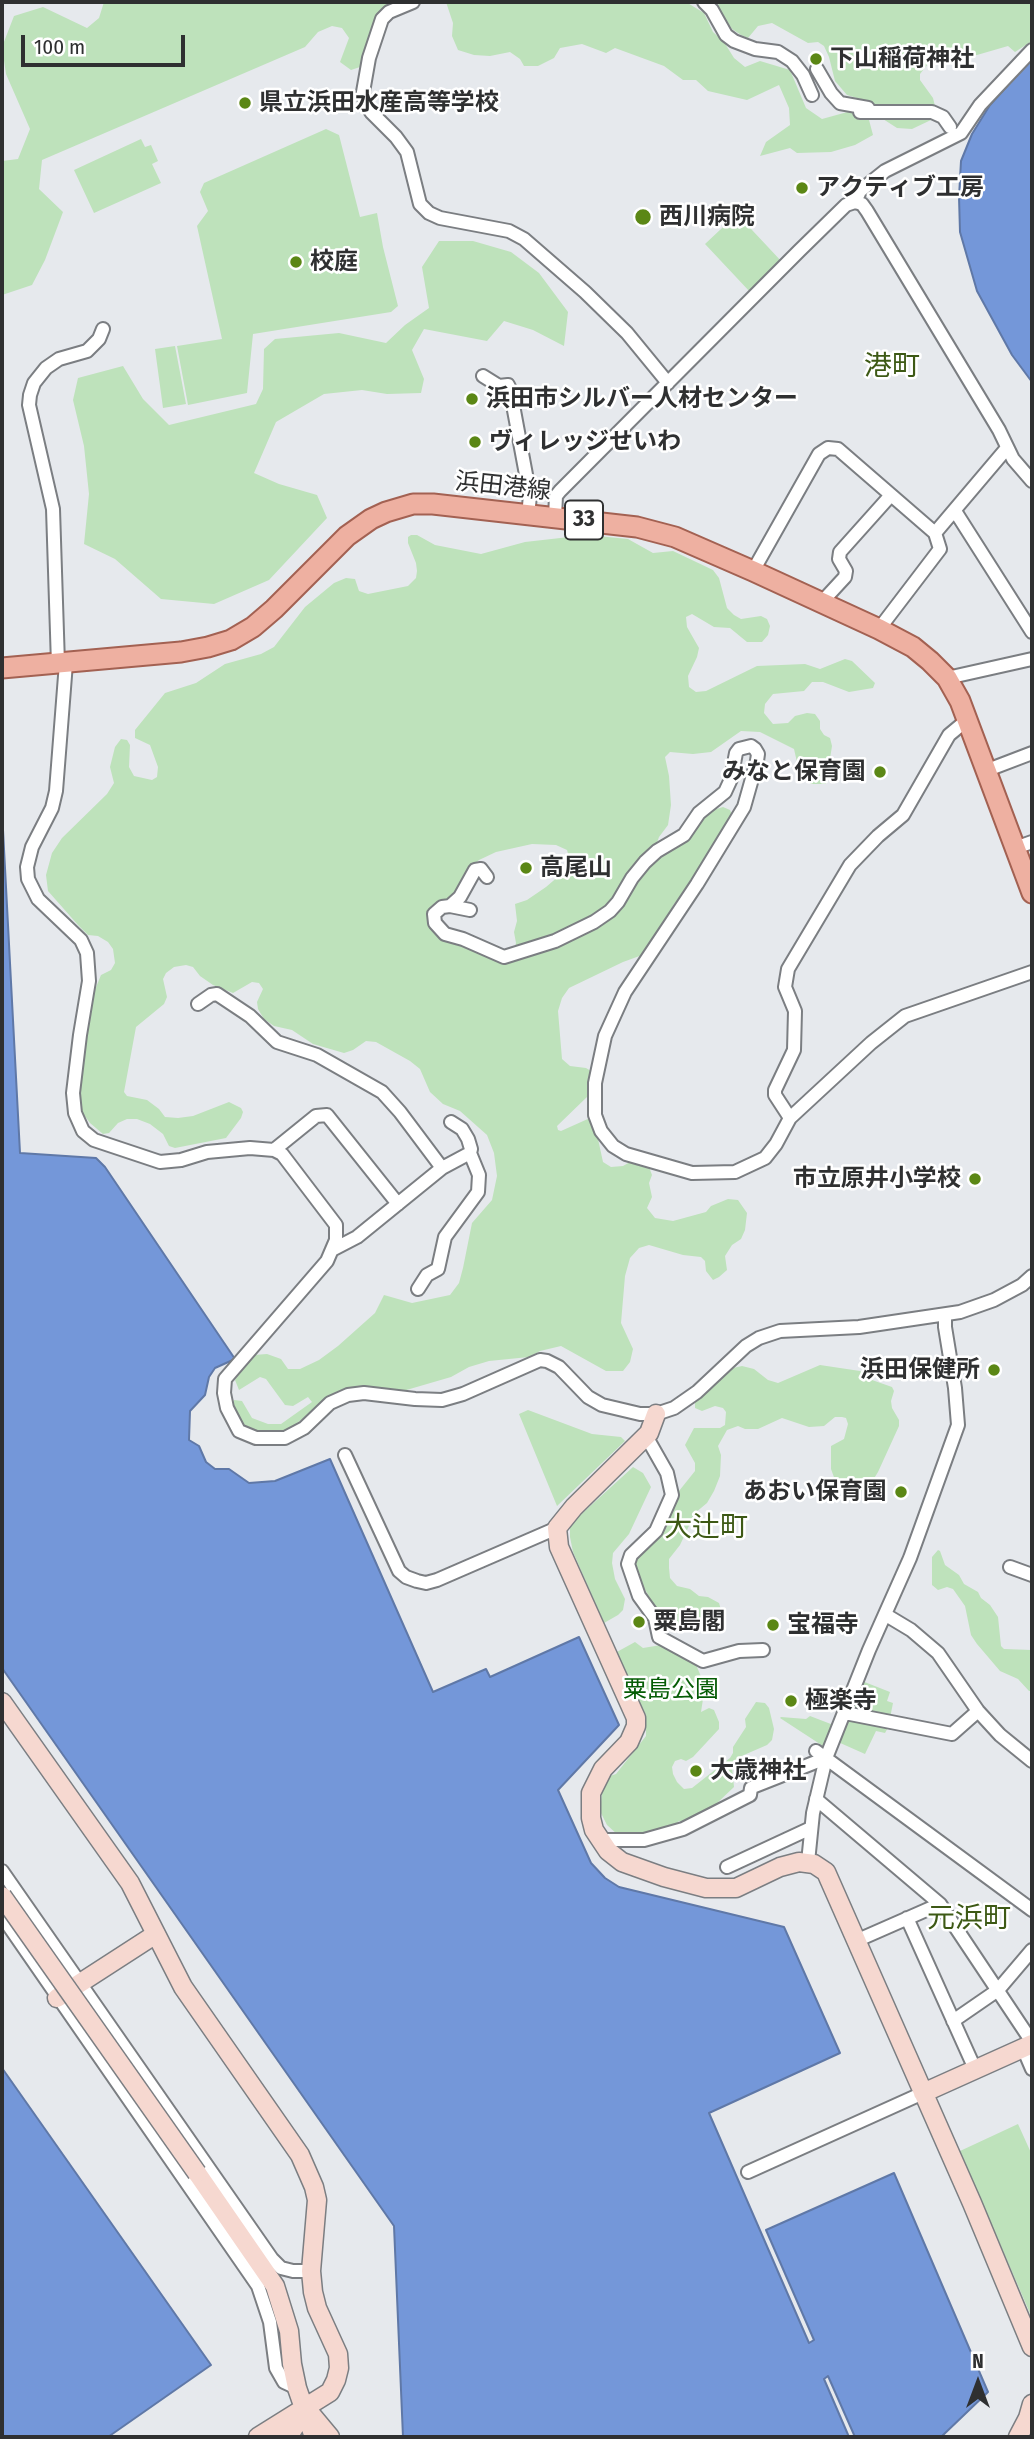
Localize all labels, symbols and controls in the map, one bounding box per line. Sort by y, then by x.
scale bar [24,21,189,65]
text: 100 m [34,34,85,60]
place label: 下山稲荷神社 [830,45,974,73]
marker: 下山稲荷神社 [808,51,824,67]
place label: 県立浜田水産高等学校 [259,89,499,117]
marker: 県立浜田水産高等学校 [237,95,253,111]
place label: アクティブ工房 [816,174,984,202]
marker: アクティブ工房 [794,180,810,196]
place label: 西川病院 [659,203,755,231]
marker: 西川病院 [633,207,653,227]
place label: 校庭 [310,248,358,276]
marker: 校庭 [288,254,304,270]
district label: 港町 [864,350,920,384]
place label: 浜田市シルバー人材センター [486,385,798,413]
marker: 浜田市シルバー人材センター [464,391,480,407]
place label: ヴィレッジせいわ [489,428,681,456]
marker: ヴィレッジせいわ [467,434,483,450]
street label: 浜田港線 [454,468,552,506]
road number: 33 [565,500,603,540]
place label: みなと保育園 [722,758,866,786]
marker: みなと保育園 [872,764,888,780]
place label: 高尾山 [540,854,612,882]
marker: 高尾山 [518,860,534,876]
place label: 市立原井小学校 [793,1165,961,1193]
marker: 市立原井小学校 [967,1171,983,1187]
place label: 浜田保健所 [860,1356,980,1384]
marker: 浜田保健所 [986,1362,1002,1378]
place label: あおい保育園 [743,1478,887,1506]
marker: あおい保育園 [893,1484,909,1500]
district label: 大辻町 [664,1511,748,1545]
place label: 粟島閣 [653,1608,725,1636]
place label: 宝福寺 [787,1611,859,1639]
marker: 粟島閣 [631,1614,647,1630]
marker: 宝福寺 [765,1617,781,1633]
park label: 粟島公園 [623,1676,719,1704]
place label: 極楽寺 [805,1687,877,1715]
marker: 極楽寺 [783,1693,799,1709]
place label: 大歳神社 [710,1757,806,1785]
marker: 大歳神社 [688,1763,704,1779]
district label: 元浜町 [927,1902,1011,1936]
north arrow [943,2348,1013,2418]
text: N [972,2350,984,2373]

